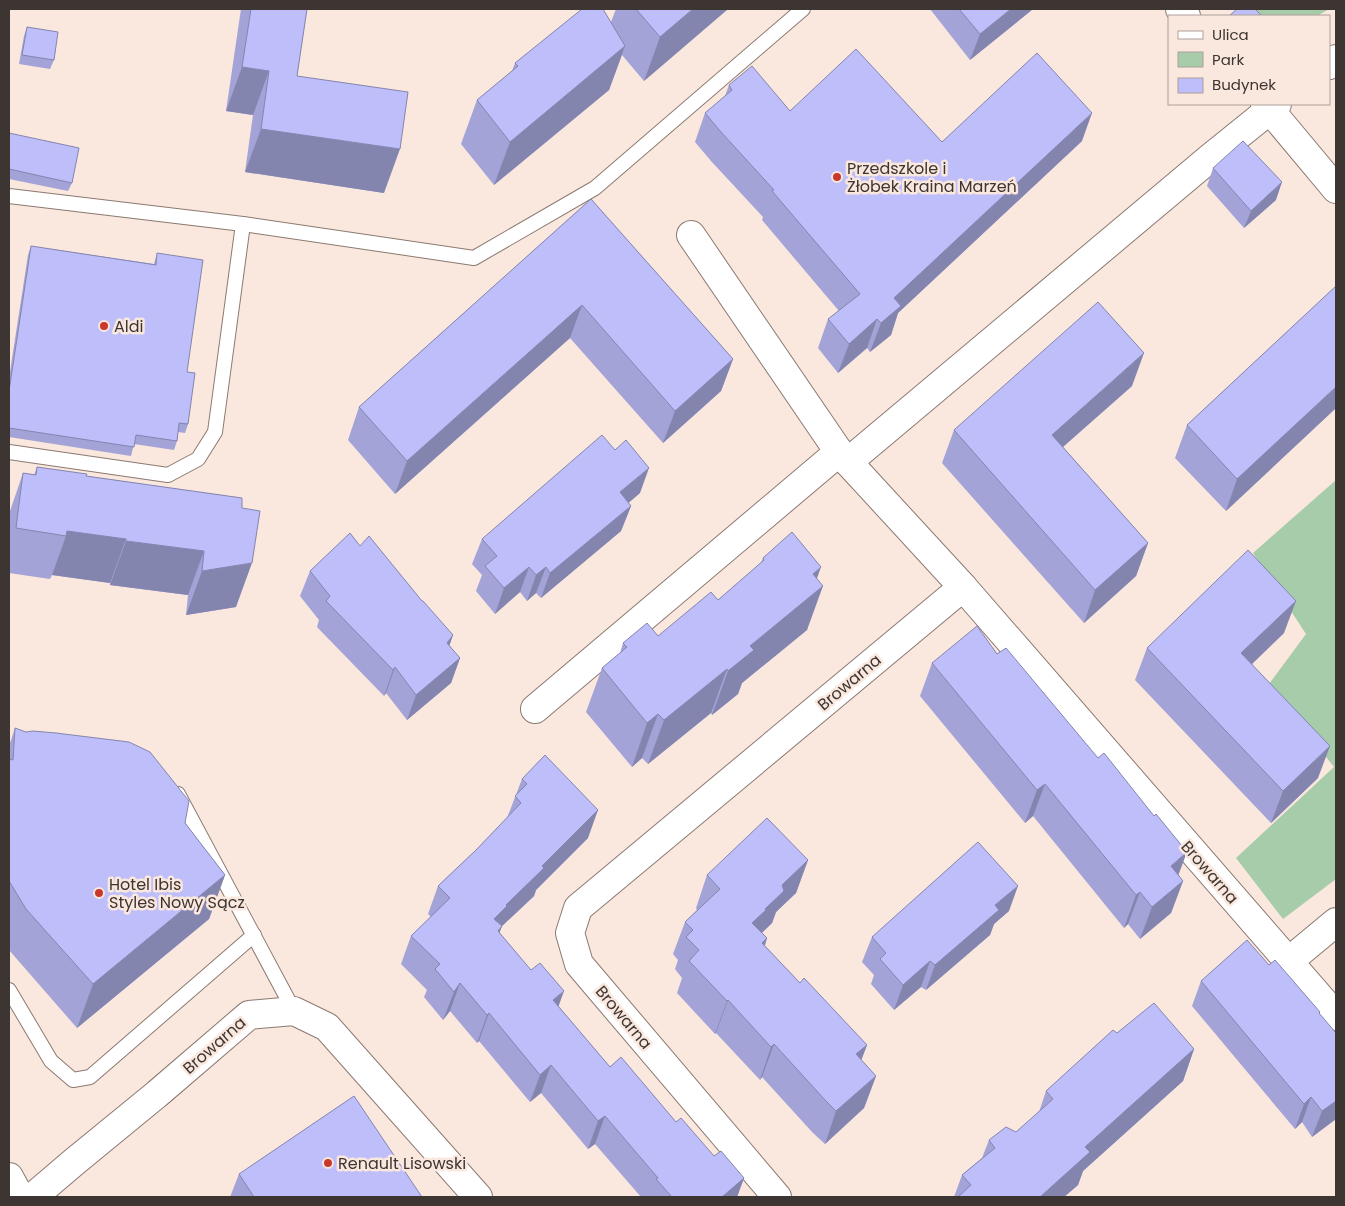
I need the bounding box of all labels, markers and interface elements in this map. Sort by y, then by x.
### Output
legend [1168,15,1330,105]
text: Ulica [1212,24,1249,45]
text: Park [1212,49,1244,70]
text: Budynek [1212,74,1276,95]
place label: Przedszkole i Żłobek Kraina Marzeń [847,157,1017,198]
marker: Przedszkole i Żłobek Kraina Marzeń [831,171,843,183]
place label: Aldi [114,315,143,338]
marker: Aldi [98,320,110,332]
street label: Browarna [812,649,886,716]
street label: Browarna [1176,836,1244,909]
place label: Hotel Ibis Styles Nowy Sącz [109,873,245,914]
marker: Hotel Ibis Styles Nowy Sącz [93,887,105,899]
street label: Browarna [590,980,657,1054]
street label: Browarna [178,1011,251,1079]
place label: Renault Lisowski [338,1152,466,1175]
marker: Renault Lisowski [322,1157,334,1169]

